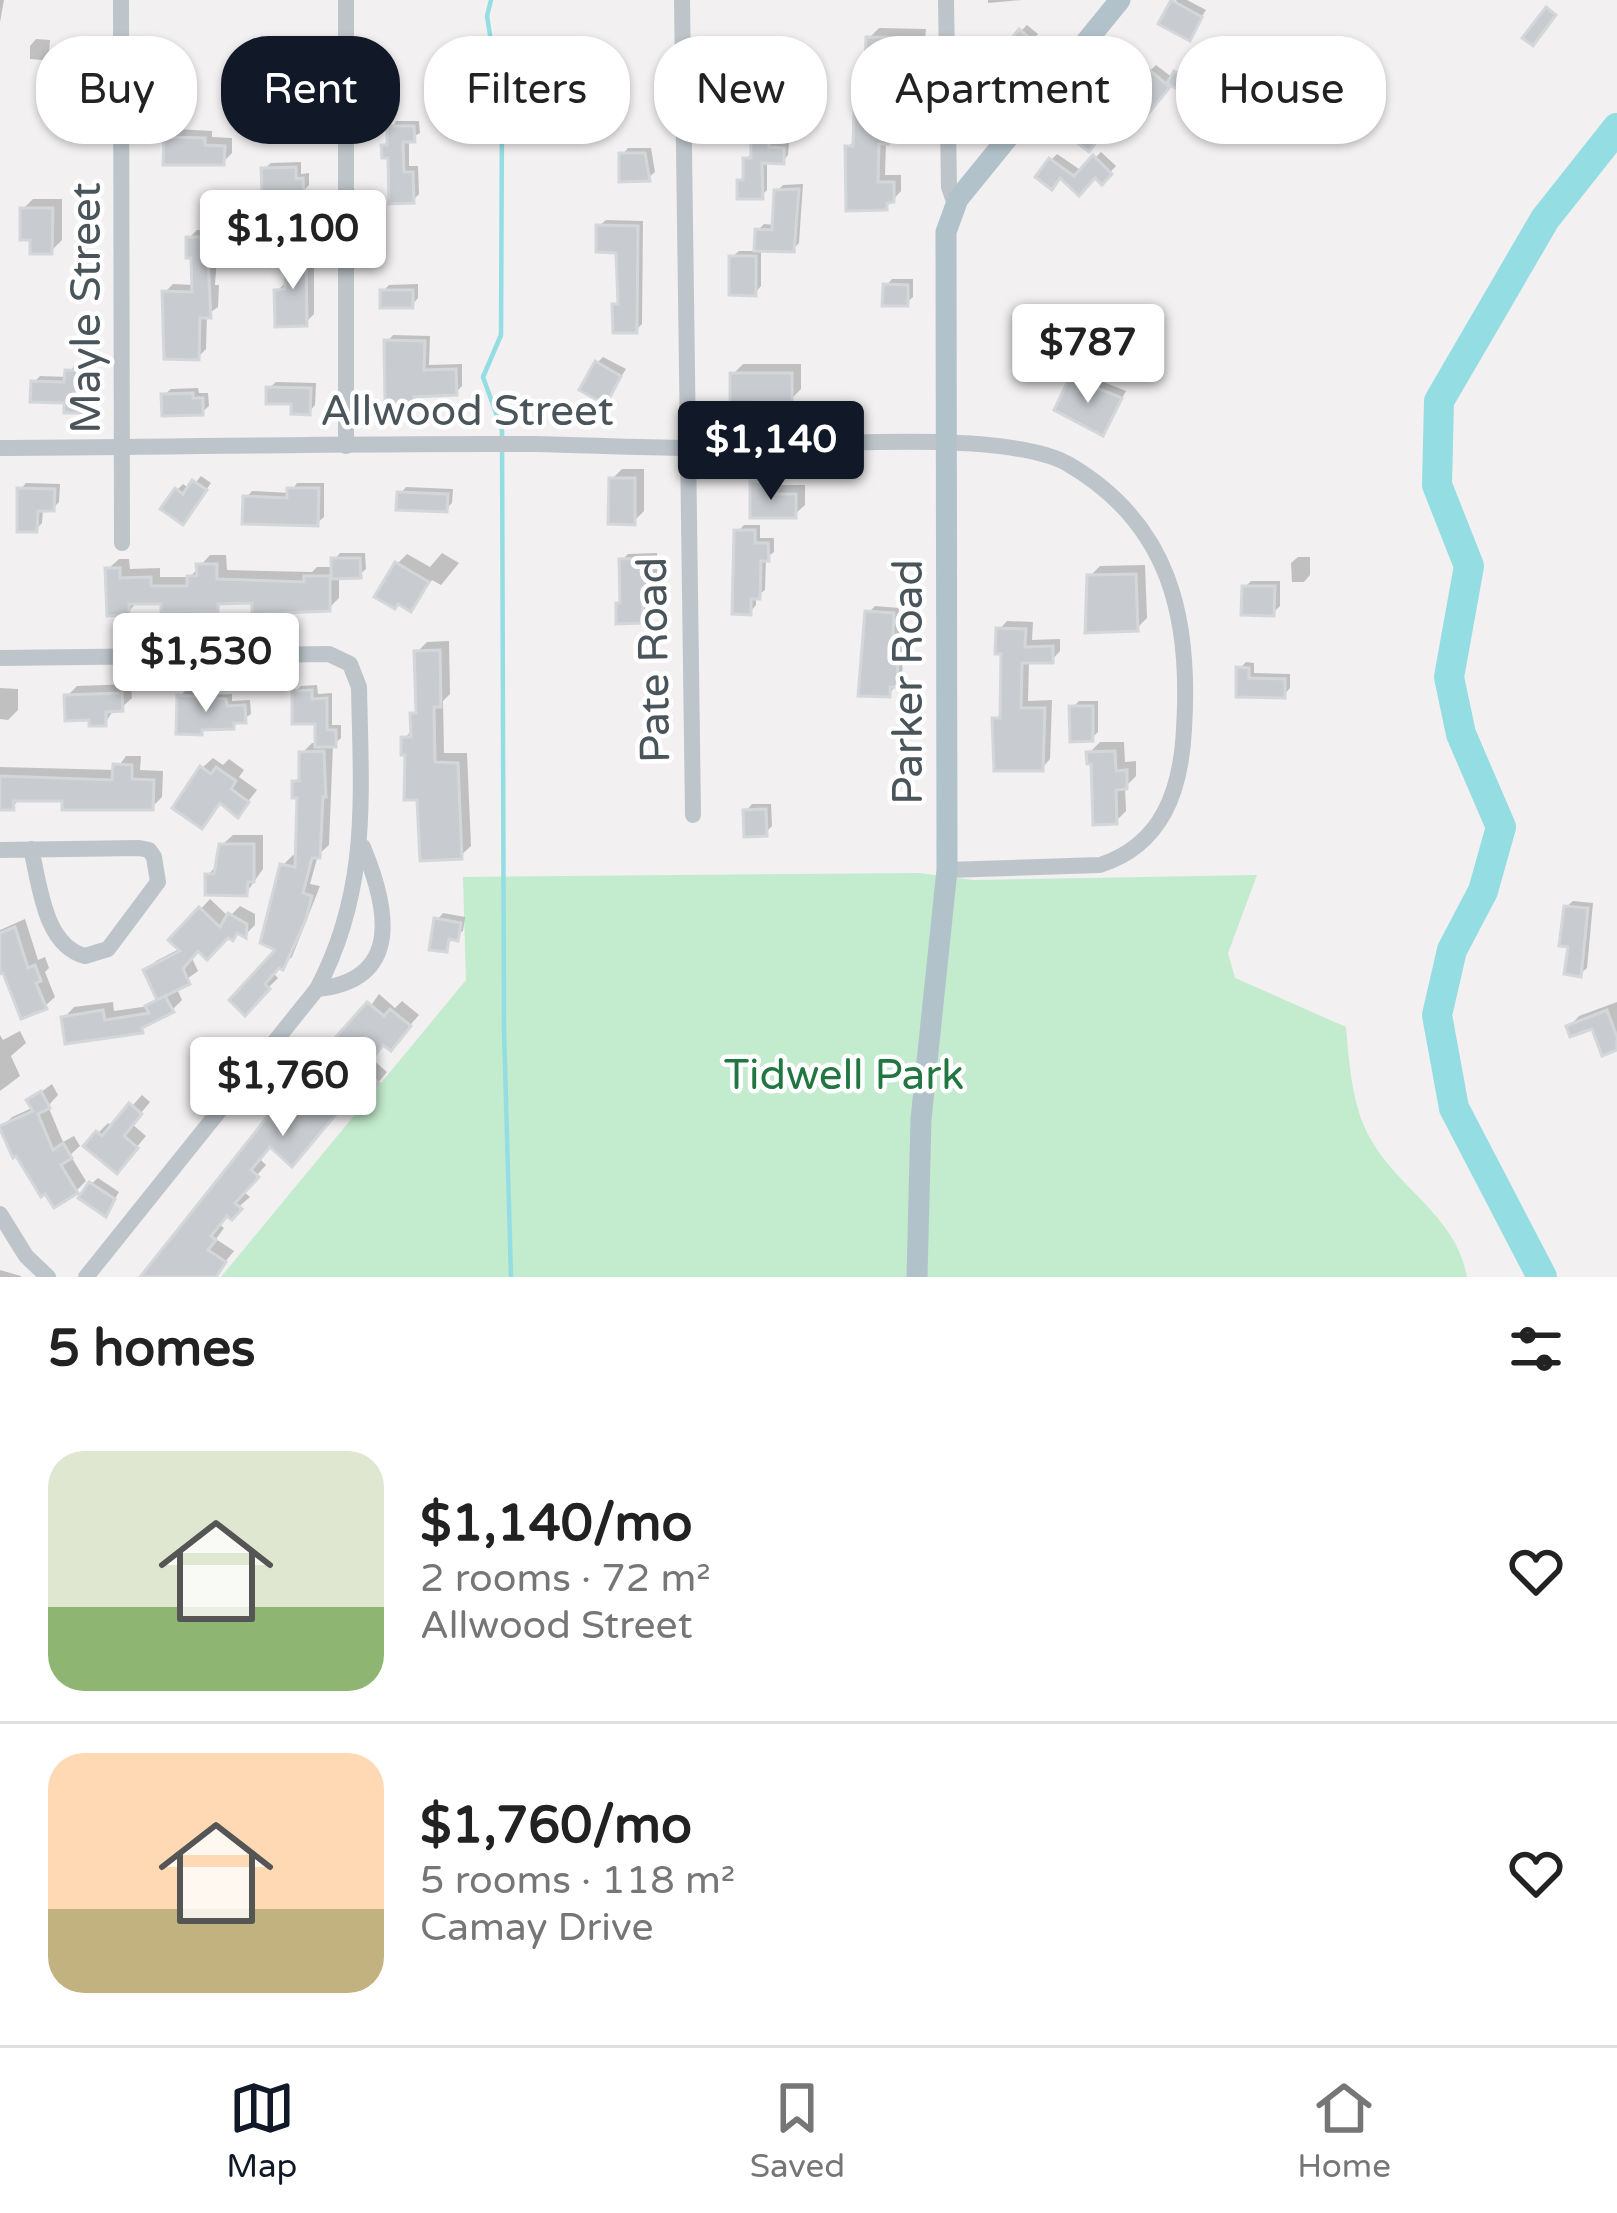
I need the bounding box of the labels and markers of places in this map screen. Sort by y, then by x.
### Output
pin: $1,100 [195,190,391,292]
pin: $787 [1017,304,1159,406]
pin: $1,140 [673,401,869,503]
pin: $1,530 [108,613,304,715]
pin: $1,760 [185,1037,381,1139]

